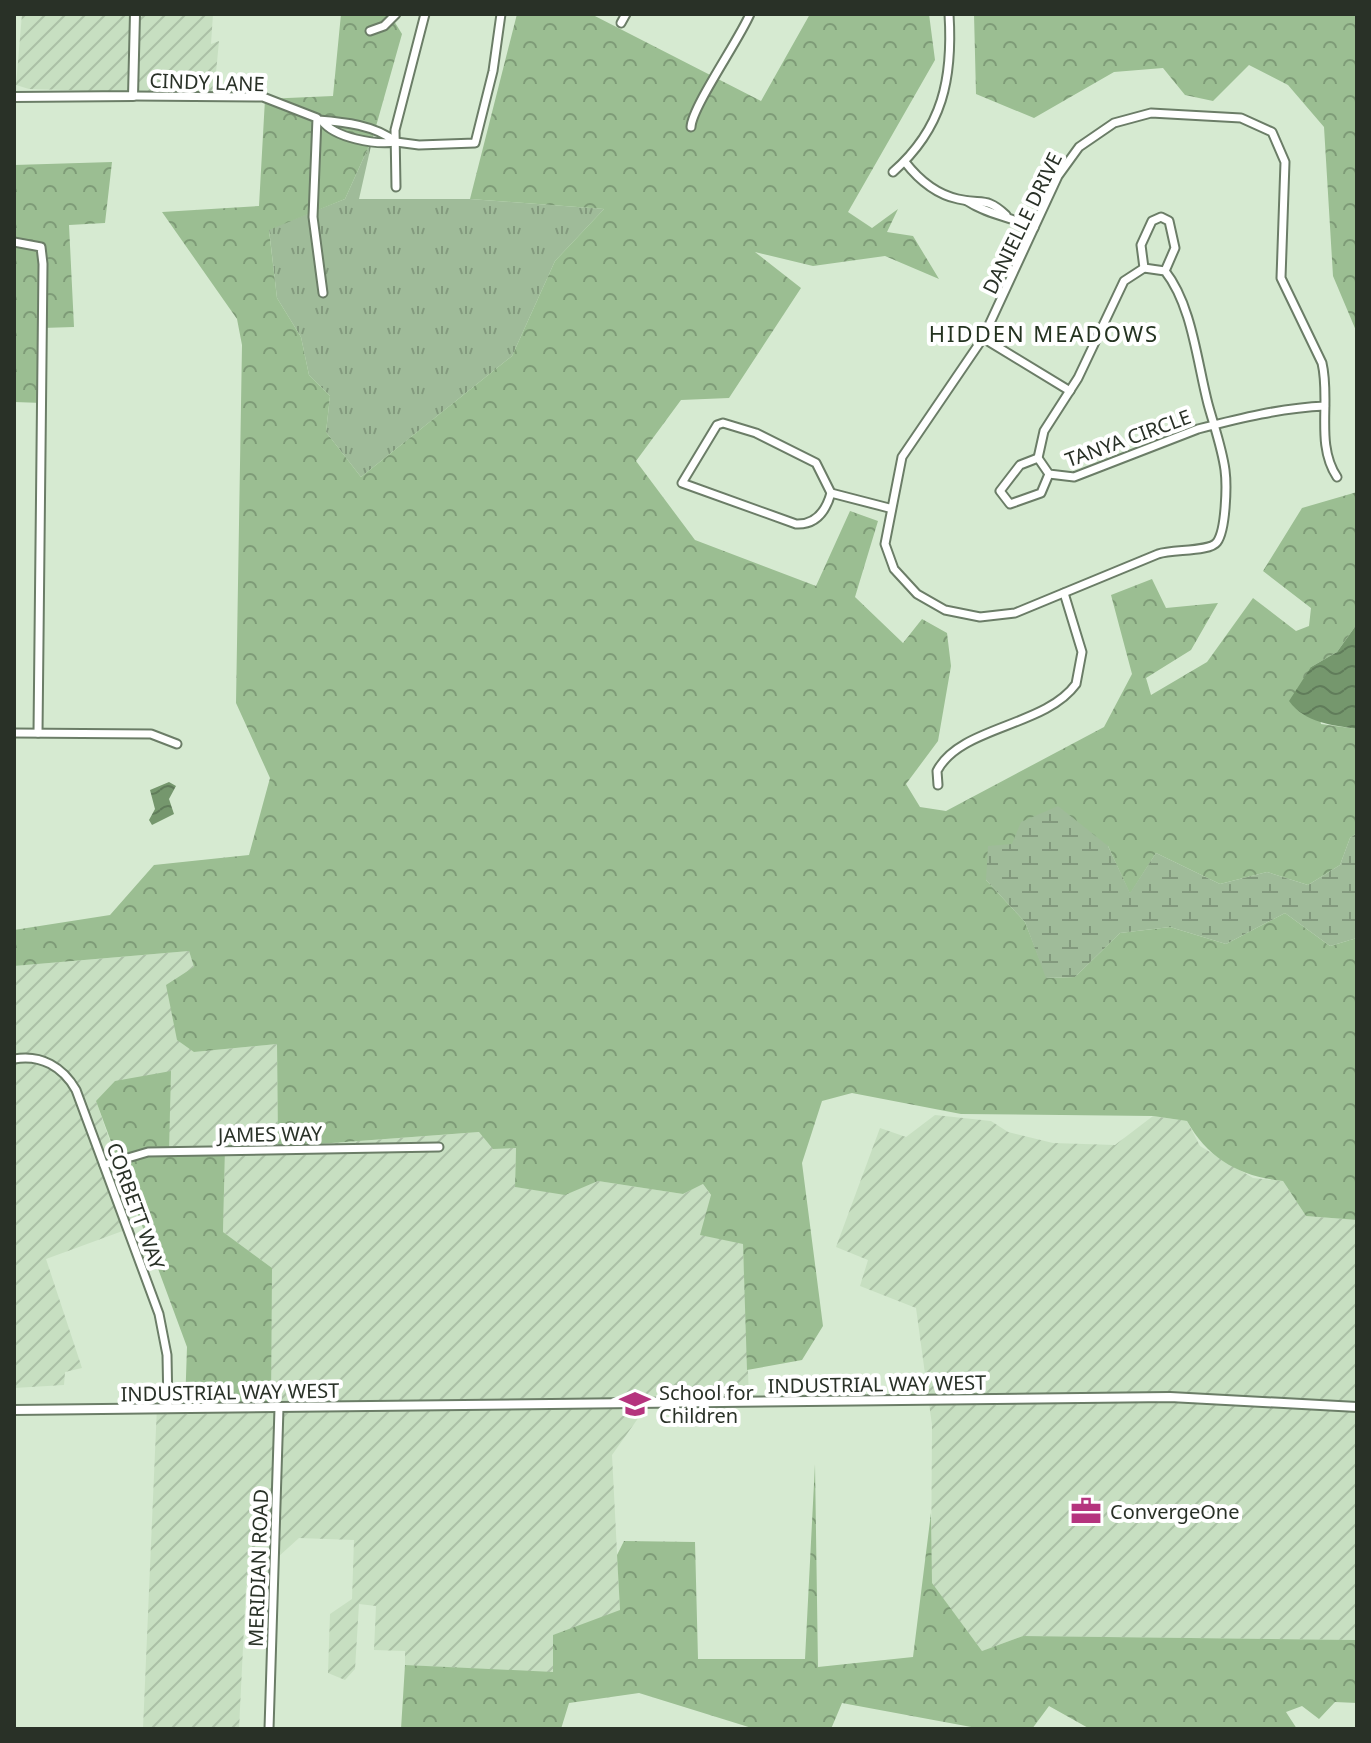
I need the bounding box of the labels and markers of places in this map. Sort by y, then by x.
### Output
place label: School for Children [659,1379,754,1429]
school or university icon: School for Children [618,1387,652,1421]
office icon: ConvergeOne [1069,1494,1103,1528]
place label: ConvergeOne [1110,1498,1239,1525]

